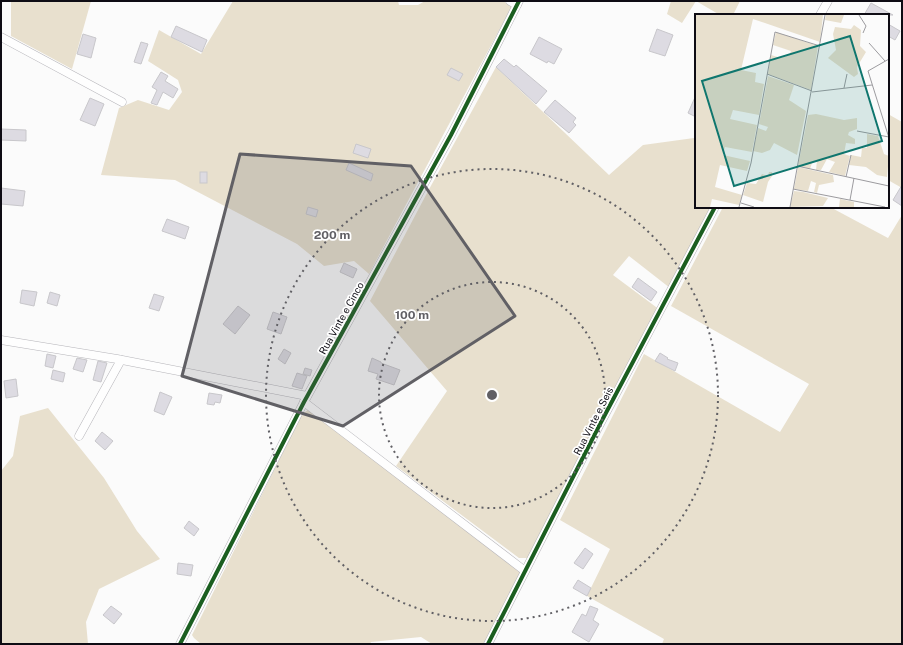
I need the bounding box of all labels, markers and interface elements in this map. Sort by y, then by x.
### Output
inset map [695,14,889,208]
text: 200 m [314,228,350,242]
street label: Rua Vinte e Cinco [316,279,366,356]
text: 100 m [395,308,429,322]
street label: Rua Vinte e Seis [571,385,615,457]
centre of rings [485,388,499,402]

